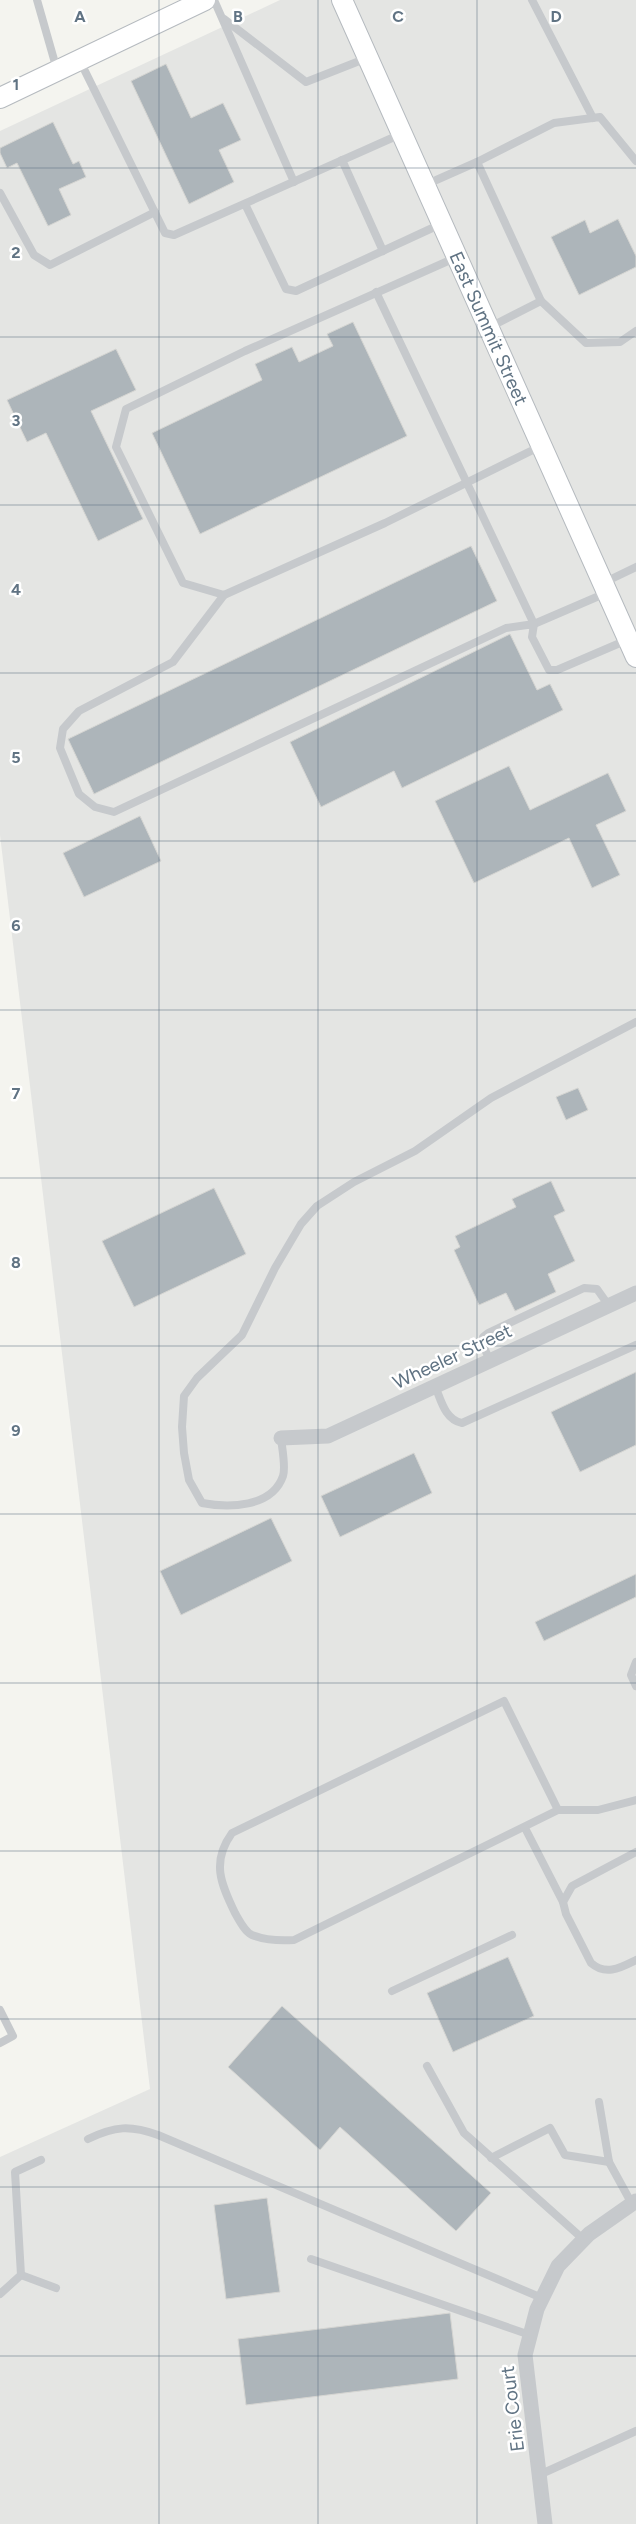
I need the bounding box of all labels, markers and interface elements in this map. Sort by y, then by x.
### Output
text: A [74,7,86,26]
text: B [233,7,243,26]
text: C [392,7,404,26]
text: D [550,7,562,26]
text: 1 [13,75,19,94]
text: 2 [11,243,21,262]
street label: East Summit Street [444,248,533,409]
text: 3 [12,411,21,430]
text: 4 [11,580,21,599]
text: 5 [11,748,21,767]
text: 6 [11,916,21,935]
text: 7 [12,1084,21,1103]
text: 8 [11,1253,21,1272]
street label: Wheeler Street [389,1319,515,1394]
text: 9 [11,1421,21,1440]
street label: Erie Court [496,2365,529,2453]

